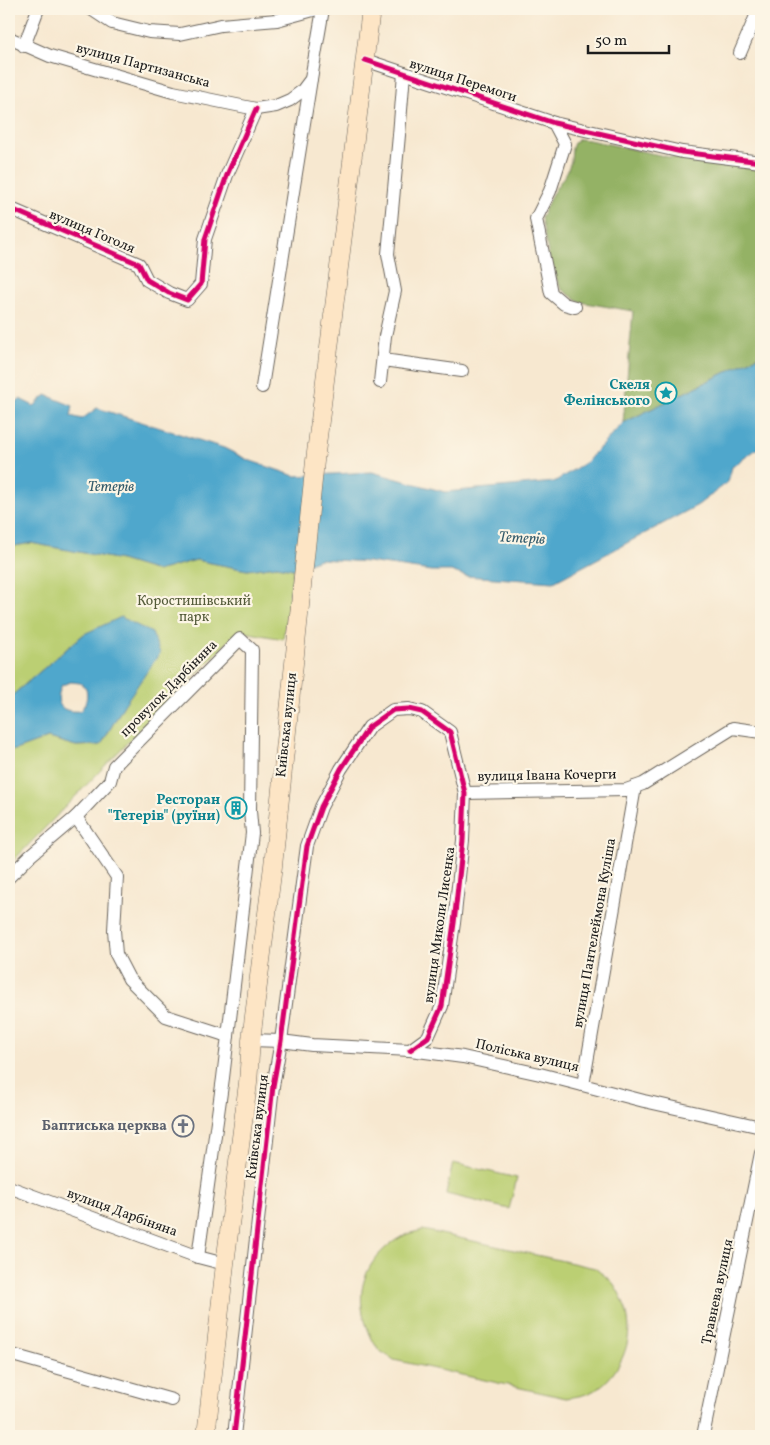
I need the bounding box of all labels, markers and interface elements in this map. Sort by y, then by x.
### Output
scale bar [588,22,669,54]
text: 50 m [595,31,627,52]
street label: вулиця Партизанська [74,39,212,93]
street label: вулиця Перемоги [407,55,520,107]
street label: вулиця Гоголя [46,205,138,259]
place label: Скеля Фелінського [563,376,650,411]
place icon: Скеля Фелінського [654,381,678,405]
water label: Тетерів [88,477,134,498]
water label: Тетерів [498,527,546,551]
park label: Коростишівський парк [137,592,252,627]
street label: провулок Дарбіняна [116,636,222,742]
street label: Київська вулиця [272,672,302,778]
street label: вулиця Івана Кочерги [477,765,617,787]
place label: Ресторан "Тетерів" (руїни) [107,791,220,826]
building icon: Ресторан "Тетерів" (руїни) [224,796,248,820]
street label: вулиця Пантелеймона Куліша [569,837,621,1029]
street label: вулиця Миколи Лисенка [420,846,460,1004]
street label: Поліська вулиця [473,1035,581,1077]
street label: Київська вулиця [242,1074,274,1180]
church icon: Баптиська церква [171,1114,195,1138]
place label: Баптиська церква [42,1117,167,1136]
street label: вулиця Дарбіняна [64,1184,180,1242]
street label: Травнева вулиця [698,1237,738,1347]

